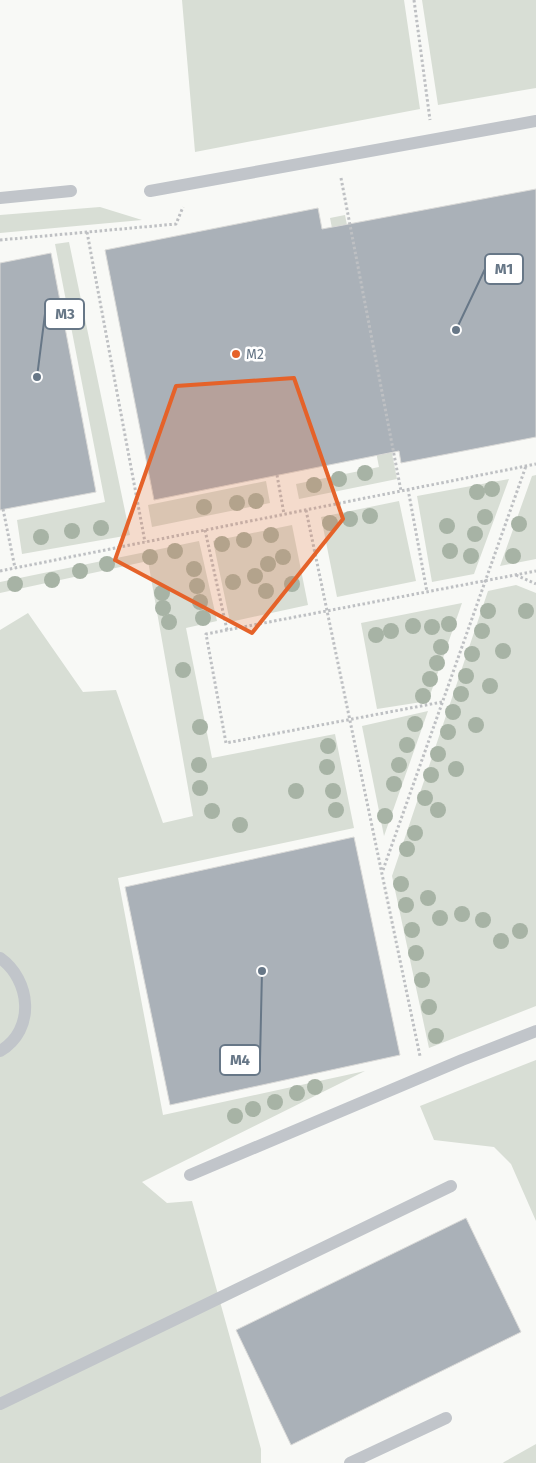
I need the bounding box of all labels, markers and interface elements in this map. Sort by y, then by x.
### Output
callout: M1 [485,254,523,284]
text: M1 [495,260,513,278]
callout: M3 [45,299,84,329]
text: M3 [55,305,75,323]
place label: M2 [246,346,264,363]
marker: M2 [230,348,242,360]
callout: M4 [220,1045,260,1075]
text: M4 [230,1051,251,1069]

